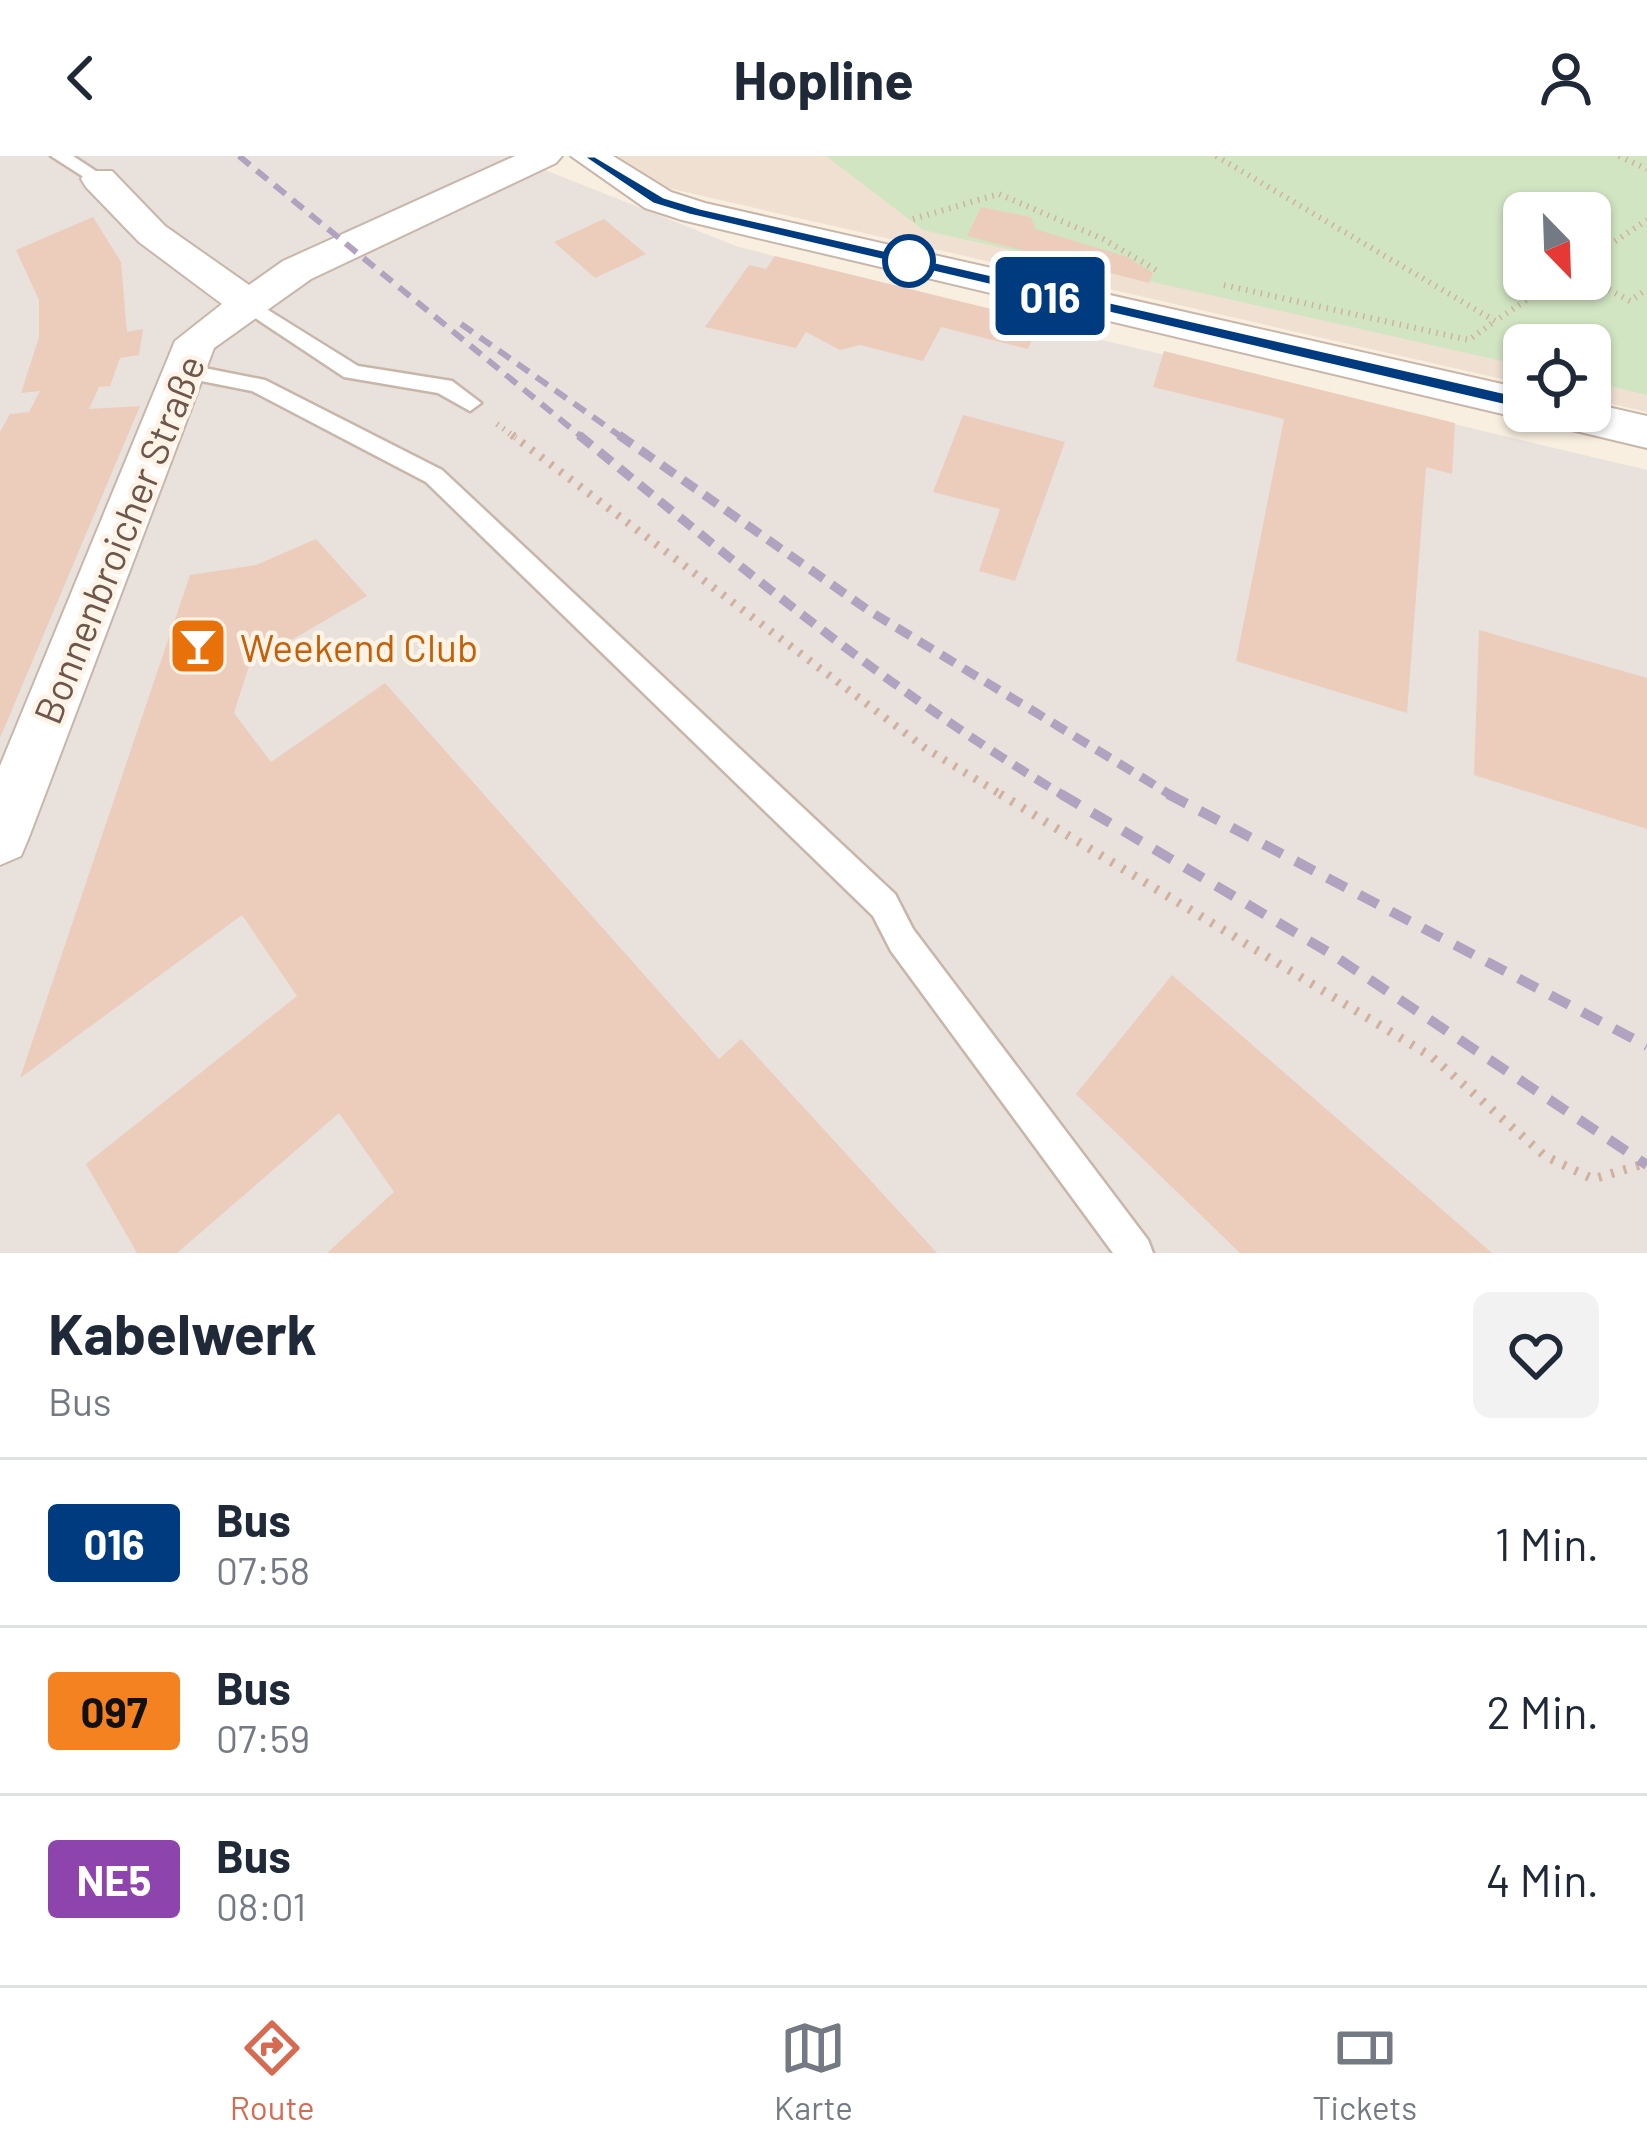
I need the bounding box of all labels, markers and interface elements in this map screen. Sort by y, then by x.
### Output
icon: back [48,45,114,111]
icon: person [1533,45,1599,111]
text: Hopline [733,46,914,111]
north arrow [1503,192,1611,300]
map controls [1503,192,1611,432]
unlabelled marker [884,236,934,286]
line badge: 016 [981,257,1119,335]
text: 016 [1020,271,1080,321]
button: locate [1503,324,1611,432]
street label: Bonnenbroicher Straße [23,348,213,730]
bar icon: Weekend Club [167,615,229,677]
place label: Weekend Club [240,623,478,670]
button: heart [1473,1292,1599,1418]
text: Kabelwerk [48,1298,317,1366]
text: Bus [48,1377,112,1424]
text: Bus [216,1492,291,1546]
text: 1 Min. [1495,1516,1599,1570]
text: 016 [84,1518,144,1568]
text: 07:58 [216,1546,310,1593]
text: Bus [216,1660,291,1714]
text: 2 Min. [1486,1684,1599,1738]
text: 097 [80,1686,148,1736]
text: 07:59 [216,1714,310,1761]
text: Bus [216,1828,291,1882]
text: 4 Min. [1486,1852,1599,1906]
text: NE5 [77,1854,151,1904]
text: 08:01 [216,1882,306,1929]
tab: Route [230,2015,315,2127]
tab: Karte [774,2015,853,2127]
tab: Tickets [1312,2015,1417,2127]

